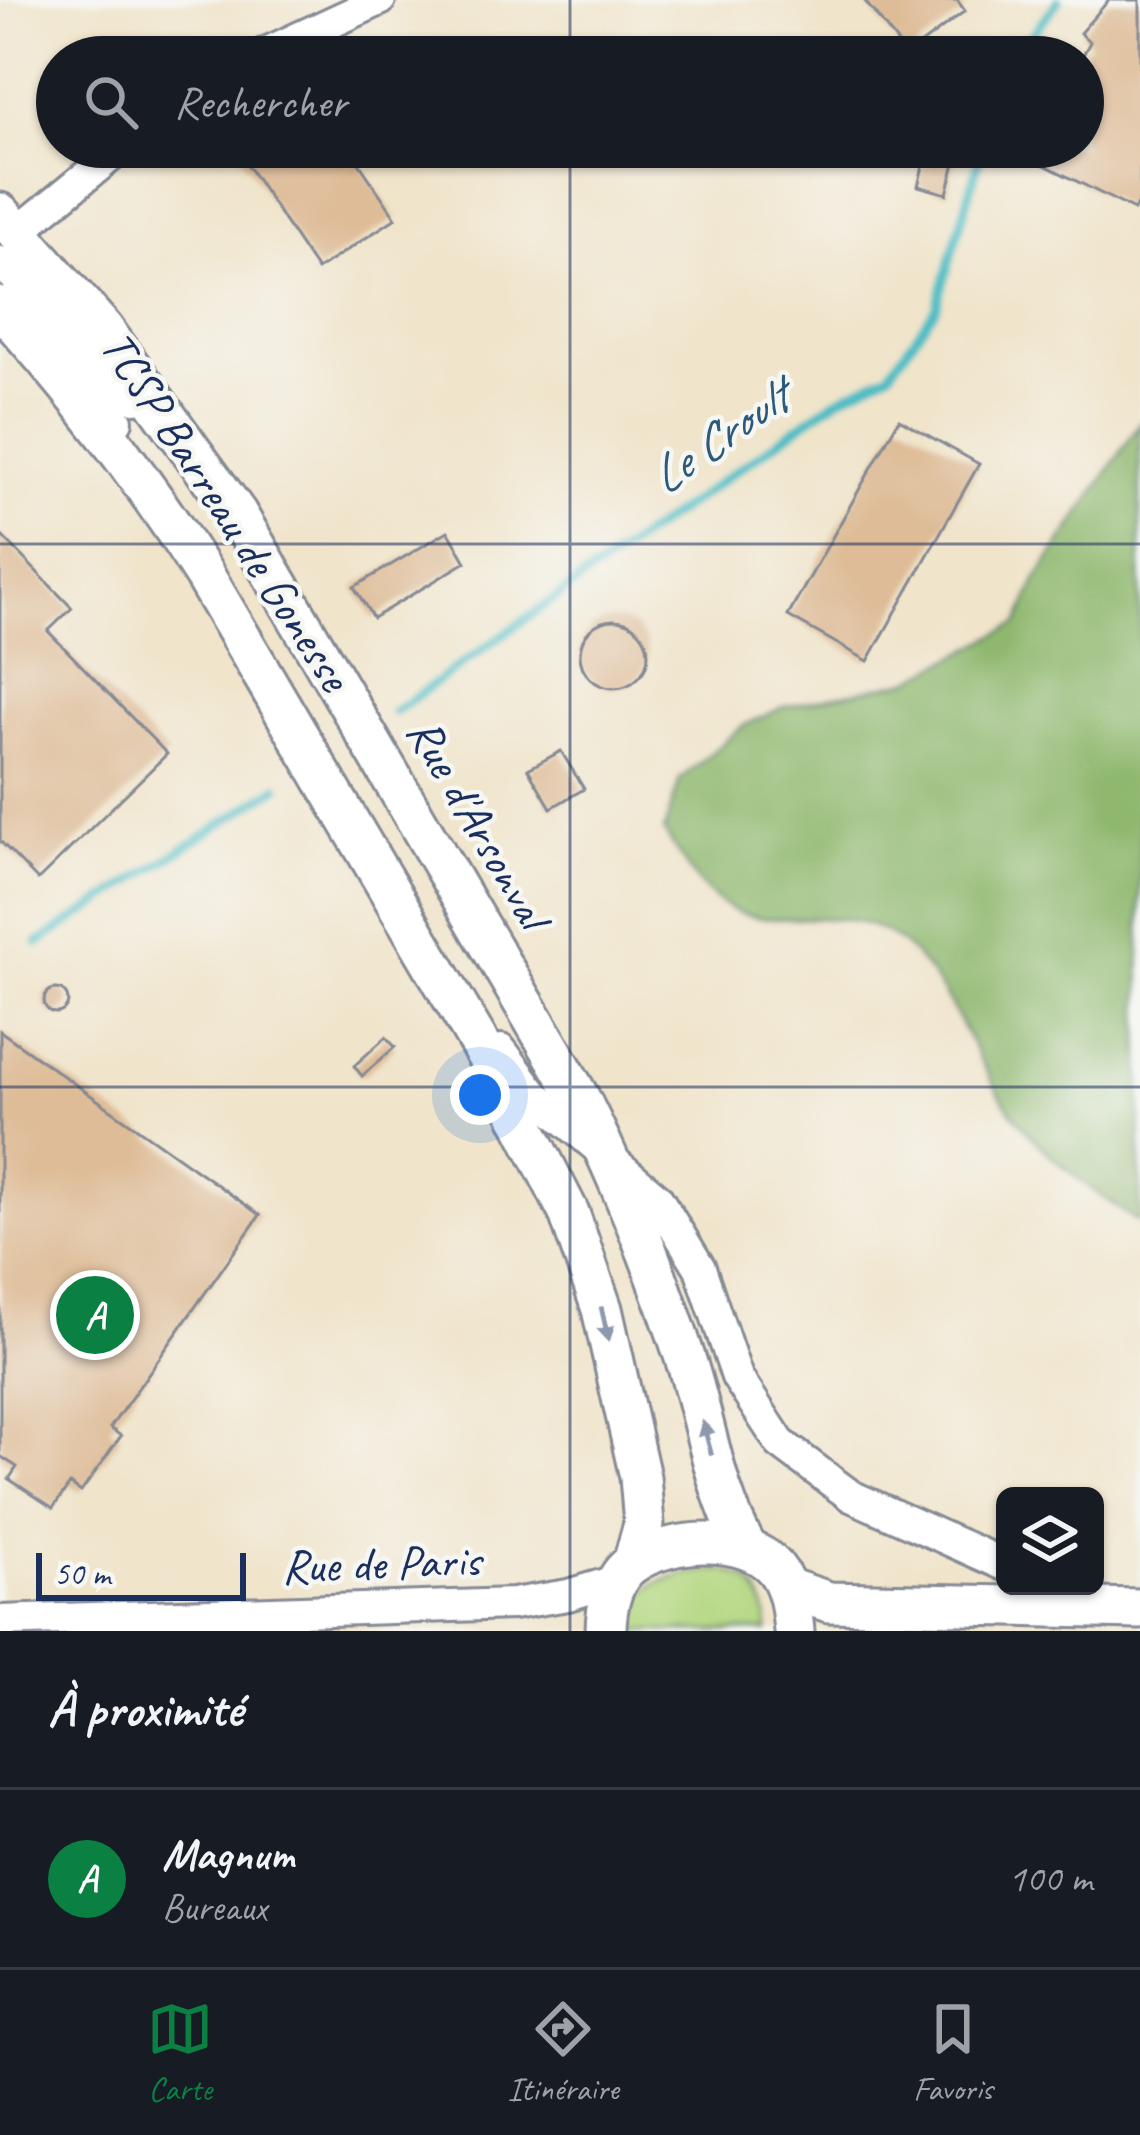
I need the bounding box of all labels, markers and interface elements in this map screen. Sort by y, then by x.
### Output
search box [36,36,1104,168]
icon: search [78,69,144,135]
text: Rechercher [174,74,347,131]
street label: TCSP Barreau de Gonesse [87,319,367,705]
water label: Le Croult [636,359,811,508]
street label: Rue d'Arsonval [394,707,566,945]
your location [450,1065,510,1125]
pin: A [56,1270,134,1360]
one-way arrow [596,1306,615,1343]
one-way arrow [697,1420,716,1457]
map controls [996,1487,1104,1595]
button: layers [996,1487,1104,1595]
street label: Rue de Paris [280,1529,485,1596]
scale bar [36,1547,246,1600]
text: 50 m [54,1553,110,1595]
text: À proximité [48,1677,242,1741]
text: Magnum [162,1826,294,1883]
text: A [77,1854,97,1903]
text: 100 m [1008,1854,1092,1903]
text: Bureaux [162,1883,267,1932]
tab: Carte [147,1996,213,2110]
tab: Itinéraire [508,1996,619,2110]
tab: Favoris [913,1996,993,2110]

